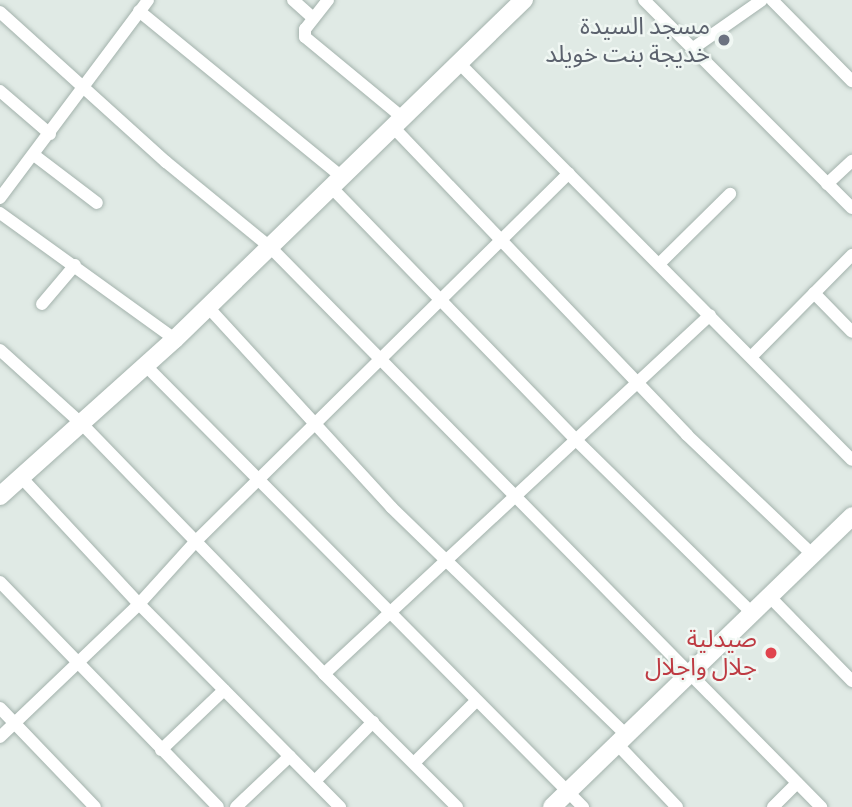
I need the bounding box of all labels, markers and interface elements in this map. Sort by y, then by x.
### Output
place label: مسجد السيدة خديجة بنت خويلد [545,12,710,68]
marker: مسجد السيدة خديجة بنت خويلد [716,32,732,48]
place label: صيدلية جلال واجلال [645,625,757,681]
marker: صيدلية جلال واجلال [763,645,779,661]

